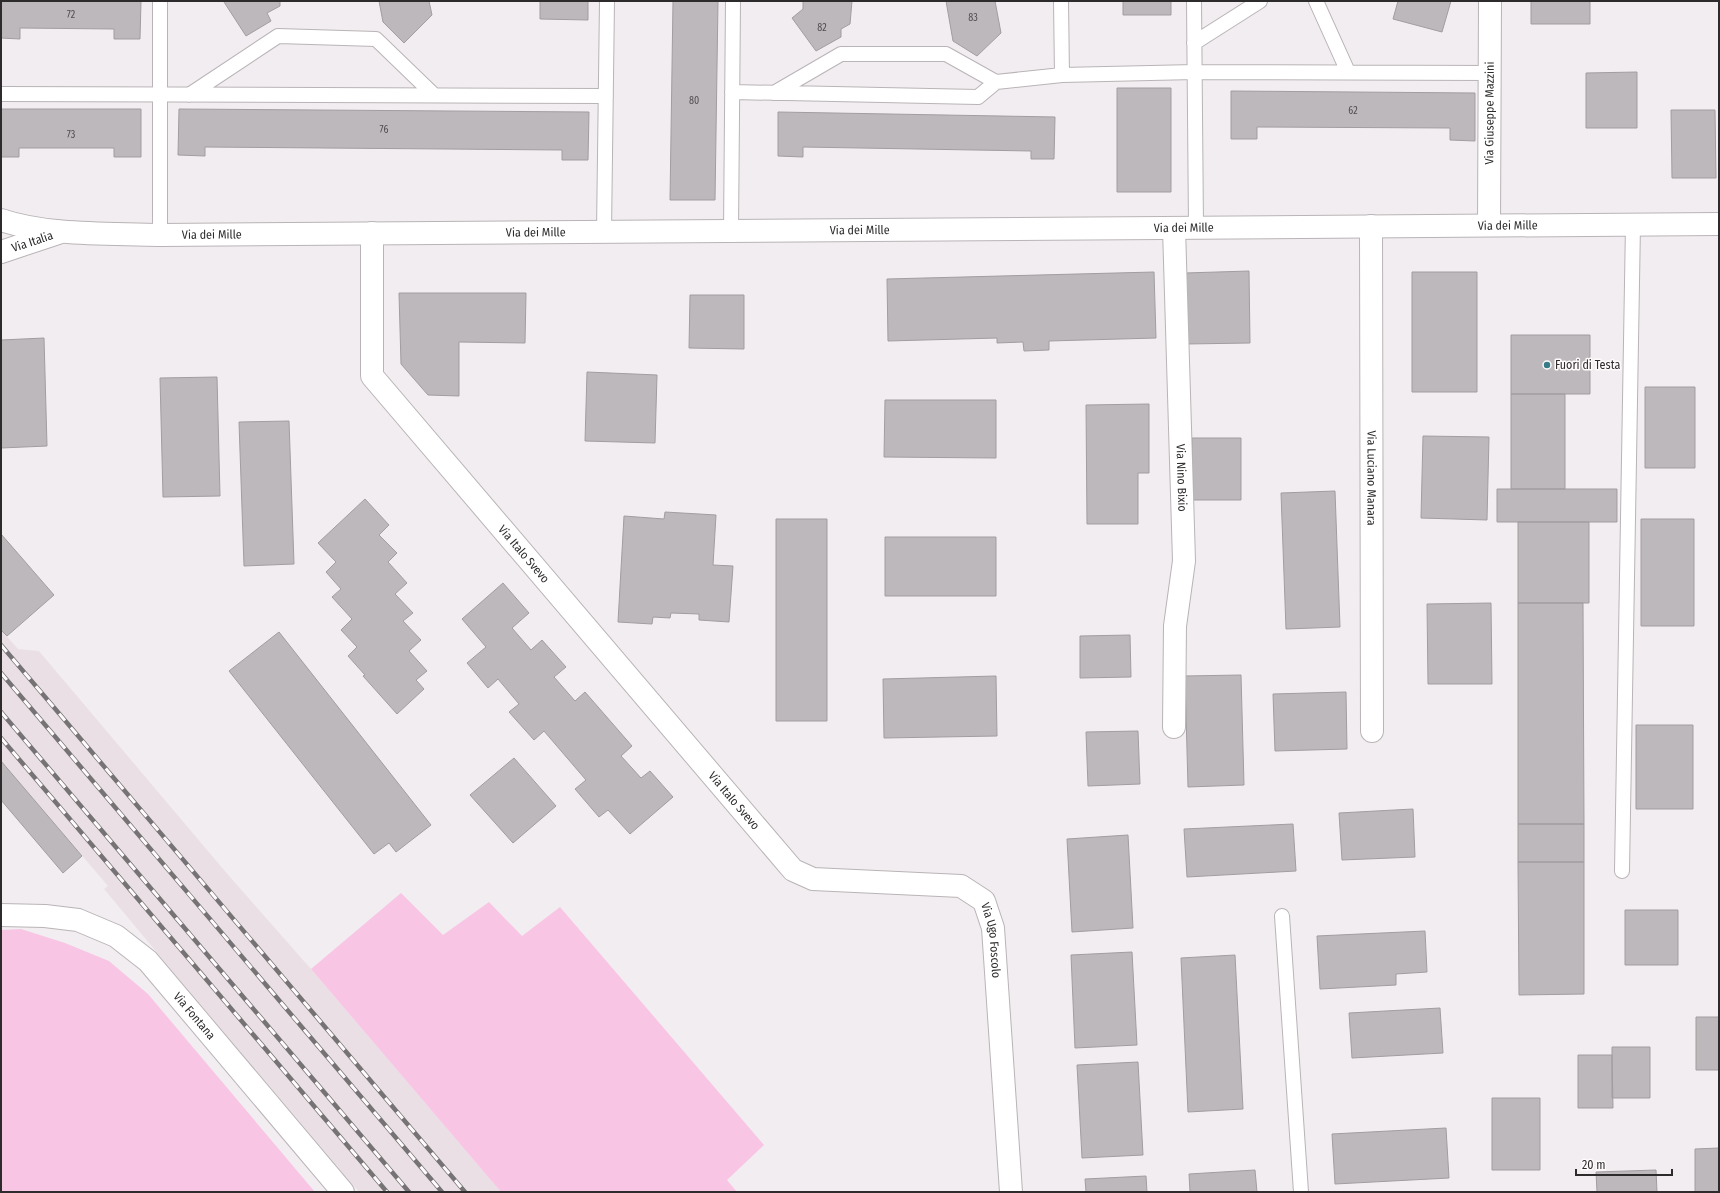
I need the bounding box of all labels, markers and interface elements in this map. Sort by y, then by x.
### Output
house number: 72 [67,9,76,21]
house number: 83 [968,12,978,24]
house number: 82 [817,22,827,34]
street label: Via Giuseppe Mazzini [1482,61,1497,165]
house number: 80 [689,95,699,107]
house number: 62 [1348,105,1358,117]
house number: 76 [380,124,388,136]
house number: 73 [67,129,76,141]
street label: Via dei Mille [1478,218,1538,233]
street label: Via dei Mille [1154,221,1214,235]
street label: Via dei Mille [830,223,890,237]
street label: Via dei Mille [506,225,566,240]
street label: Via dei Mille [182,227,242,242]
street label: Via Italia [10,228,55,255]
place label: Fuori di Testa [1555,358,1620,372]
marker: Fuori di Testa [1542,360,1552,370]
street label: Via Luciano Manara [1364,430,1379,526]
street label: Via Nino Bixio [1173,444,1190,512]
street label: Via Italo Svevo [495,522,552,586]
street label: Via Italo Svevo [705,769,762,832]
street label: Via Ugo Foscolo [978,901,1003,979]
street label: Via Fontana [171,990,218,1042]
scale bar [1576,1151,1672,1177]
text: 20 m [1582,1158,1606,1172]

